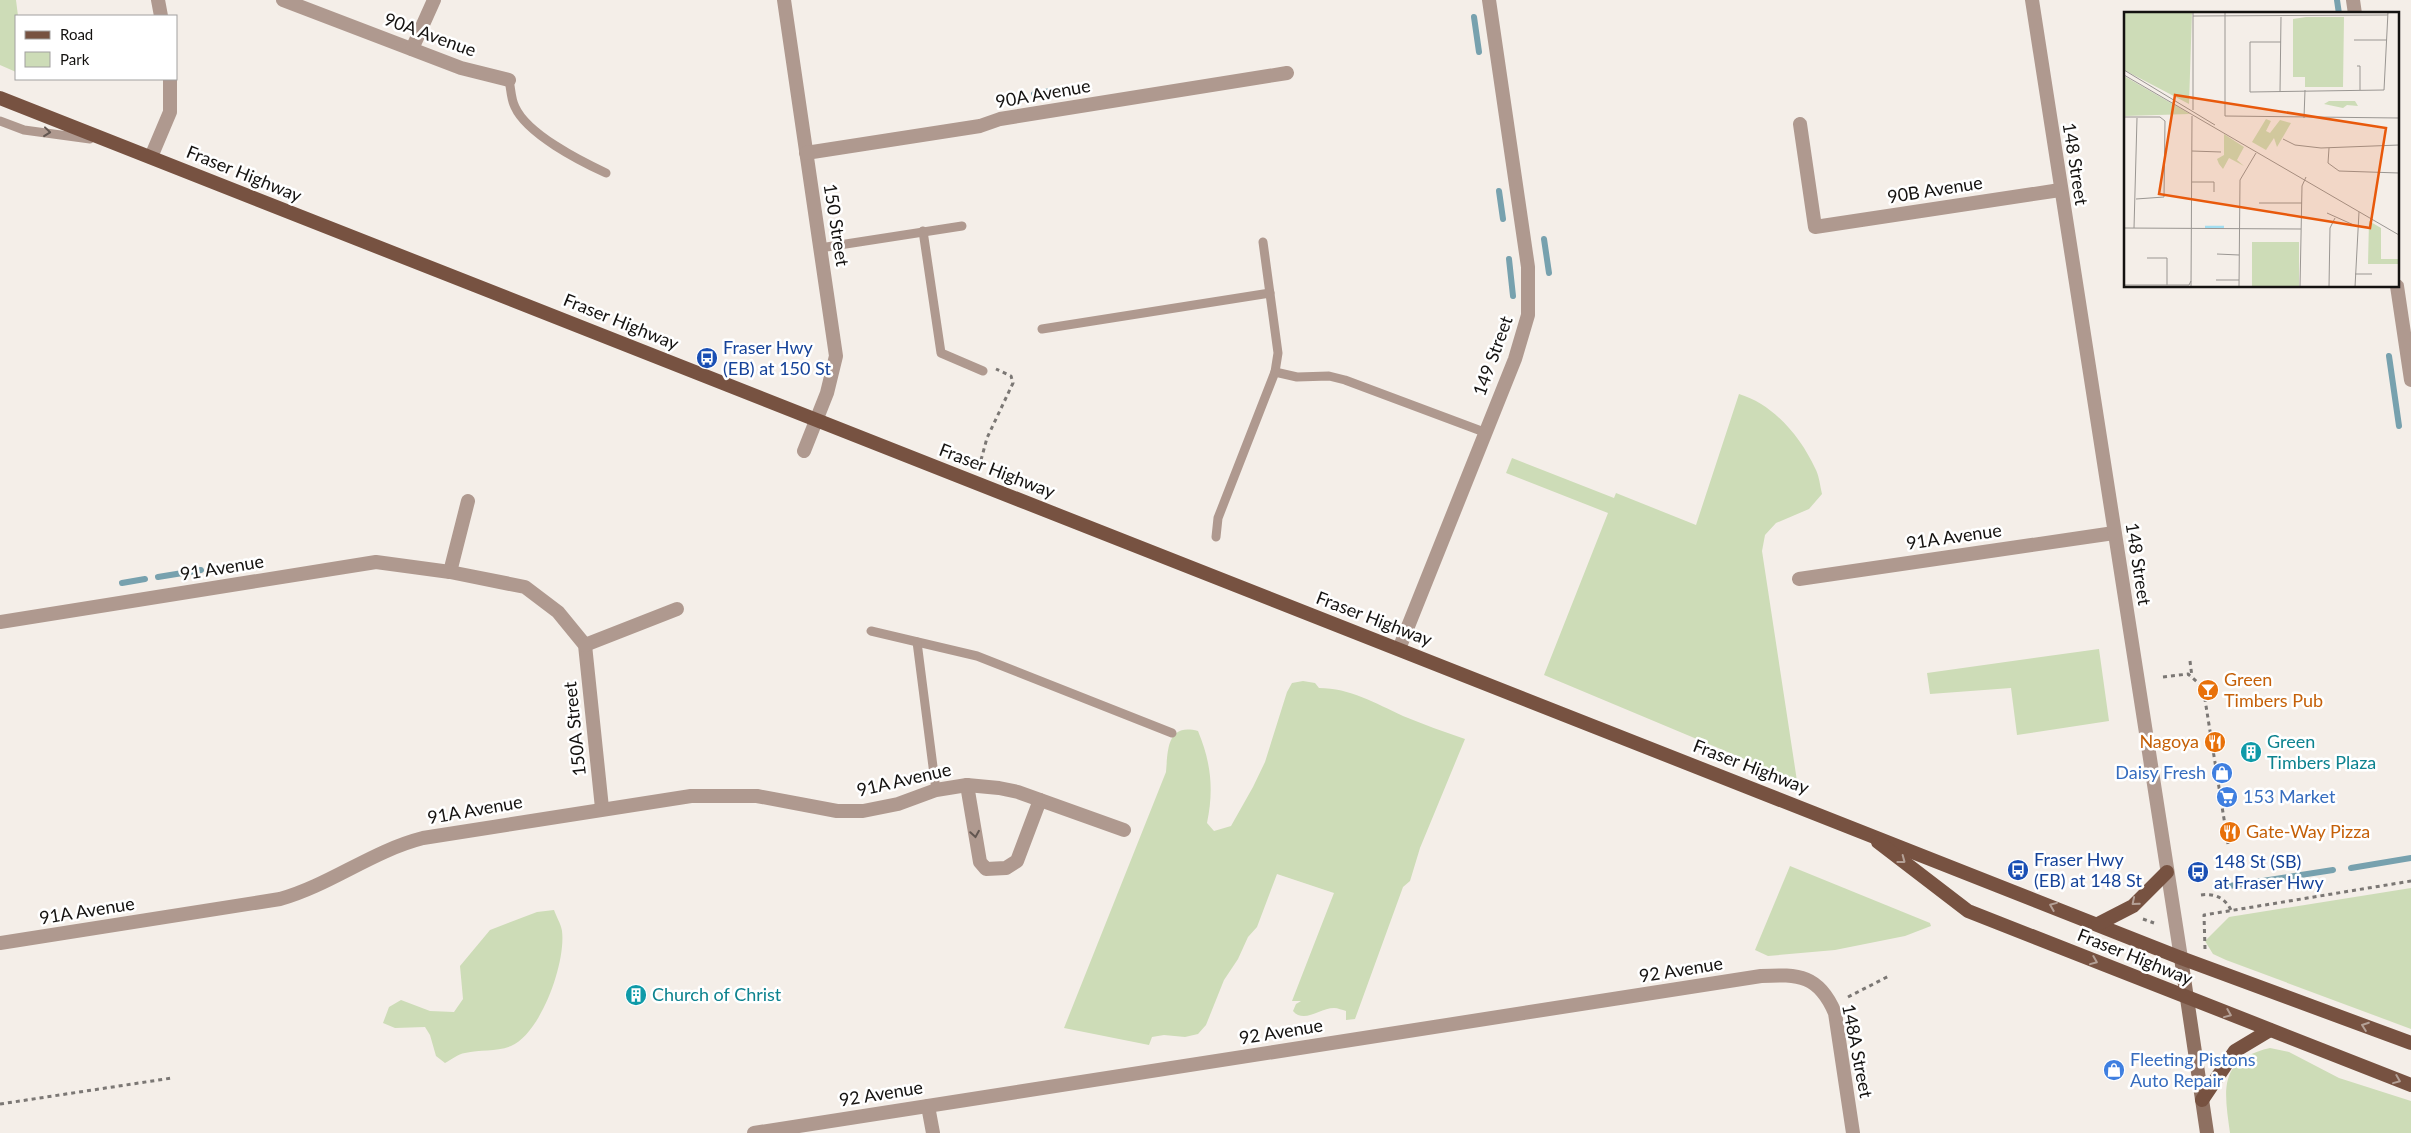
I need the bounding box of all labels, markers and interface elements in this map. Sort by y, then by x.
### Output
street label: 90A Avenue [381,7,479,61]
inset map [2124,12,2398,288]
legend [15,15,178,80]
text: Road [60,25,93,43]
text: Park [60,50,90,68]
street label: 90A Avenue [994,74,1092,112]
street label: 148 Street [2059,121,2093,207]
one-way arrow [43,126,51,137]
street label: Fraser Highway [184,140,306,206]
street label: 90B Avenue [1886,171,1984,207]
street label: 150 Street [820,182,854,268]
street label: Fraser Highway [561,288,683,354]
street label: 149 Street [1467,312,1517,399]
place label: Fraser Hwy (EB) at 150 St [723,336,831,379]
bus stop icon: Fraser Hwy (EB) at 150 St [695,346,719,370]
street label: Fraser Highway [936,438,1059,502]
street label: 91A Avenue [1905,518,2003,554]
street label: 148 Street [2122,521,2156,607]
street label: 91 Avenue [178,550,265,584]
street label: Fraser Highway [1313,586,1436,650]
place label: Green Timbers Pub [2224,668,2323,711]
bar icon: Green Timbers Pub [2196,678,2220,702]
street label: 150A Street [558,680,590,777]
place label: Nagoya [2139,730,2199,752]
restaurant icon: Nagoya [2203,730,2227,754]
place label: Green Timbers Plaza [2267,730,2376,773]
street label: Fraser Highway [1690,734,1813,798]
building icon: Green Timbers Plaza [2239,740,2263,764]
street label: 91A Avenue [855,758,953,801]
place label: Daisy Fresh [2115,761,2206,783]
shop icon: Daisy Fresh [2210,761,2234,785]
supermarket icon: 153 Market [2215,785,2239,809]
place label: 153 Market [2243,785,2336,807]
street label: 91A Avenue [426,790,524,828]
restaurant icon: Gate-Way Pizza [2218,820,2242,844]
place label: Gate-Way Pizza [2246,820,2370,842]
one-way arrow [969,829,979,838]
place label: Fraser Hwy (EB) at 148 St [2034,848,2142,891]
place label: 148 St (SB) at Fraser Hwy [2214,850,2324,893]
one-way arrow [1896,855,1905,863]
bus stop icon: Fraser Hwy (EB) at 148 St [2006,858,2030,882]
bus stop icon: 148 St (SB) at Fraser Hwy [2186,860,2210,884]
street label: 91A Avenue [38,892,136,928]
one-way arrow [2132,897,2141,906]
one-way arrow [2049,902,2057,912]
street label: Fraser Highway [2075,923,2197,989]
street label: 92 Avenue [1637,952,1724,986]
one-way arrow [2089,955,2098,966]
building icon: Church of Christ [624,983,648,1007]
place label: Church of Christ [652,983,782,1005]
street label: 148A Street [1838,1002,1878,1100]
one-way arrow [2223,1007,2232,1018]
street label: 92 Avenue [1237,1014,1324,1048]
one-way arrow [2361,1022,2370,1032]
place label: Fleeting Pistons Auto Repair [2130,1048,2256,1091]
shop icon: Fleeting Pistons Auto Repair [2102,1058,2126,1082]
one-way arrow [2392,1074,2401,1084]
street label: 92 Avenue [837,1076,924,1110]

